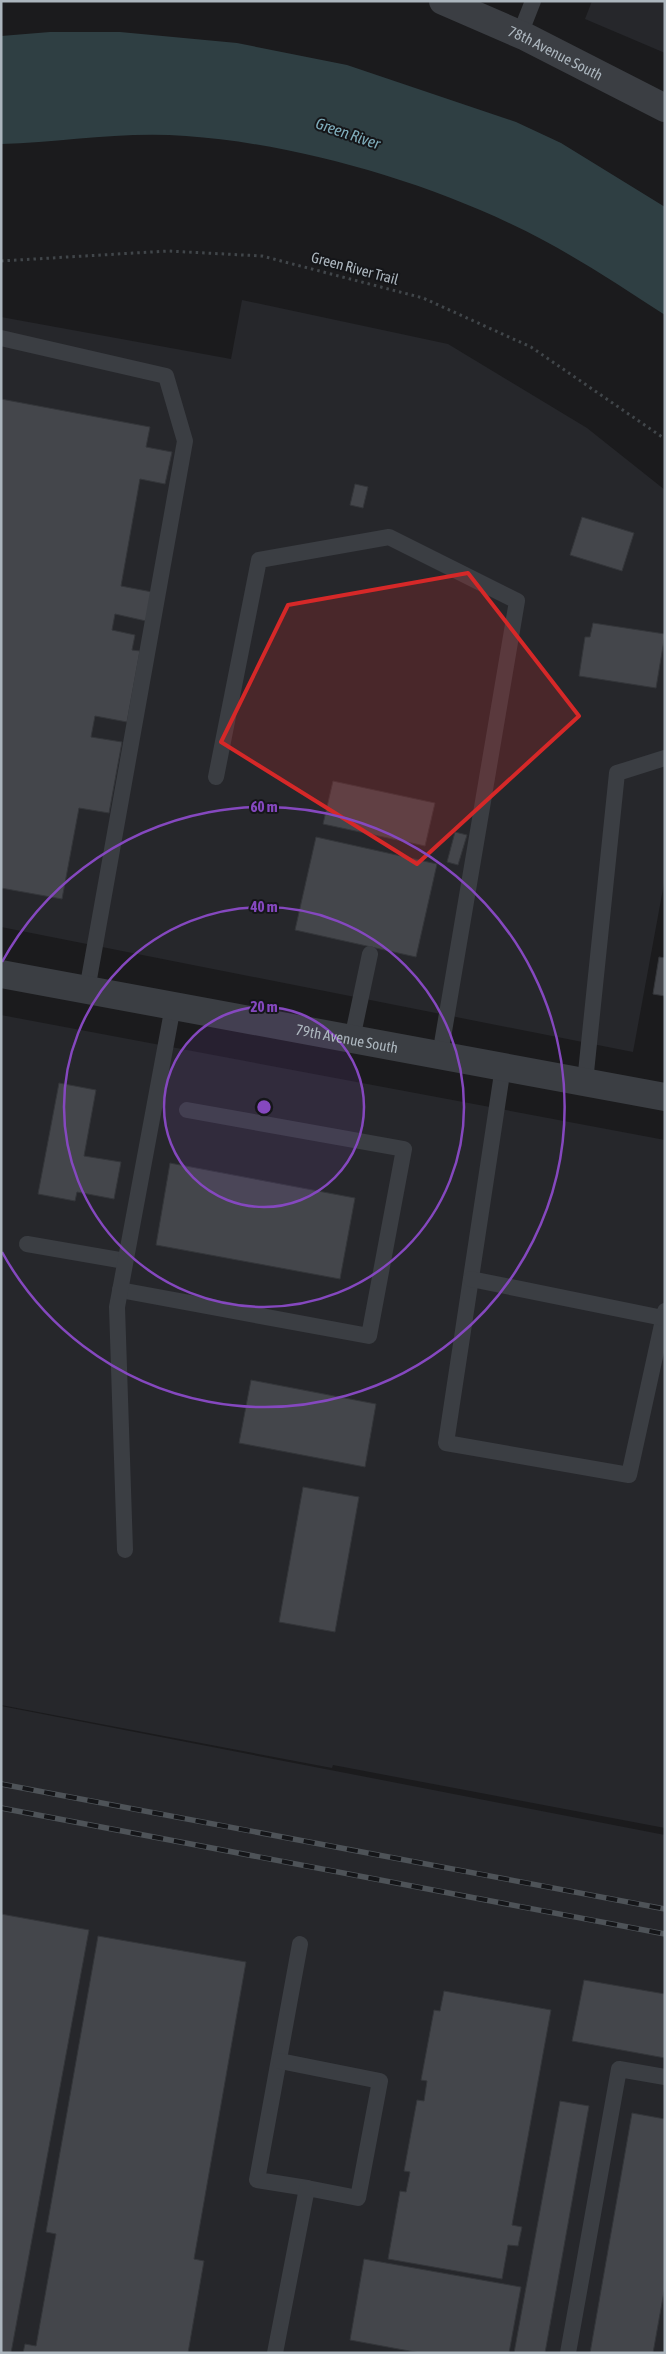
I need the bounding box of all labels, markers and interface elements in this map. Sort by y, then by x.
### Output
street label: 78th Avenue South [506,22,606,83]
water label: Green River [313,114,384,153]
street label: Green River Trail [309,248,401,288]
text: 60 m [251,798,278,815]
text: 40 m [250,898,278,915]
text: 20 m [251,998,278,1015]
street label: 79th Avenue South [295,1020,400,1056]
centre of rings [255,1098,273,1116]

